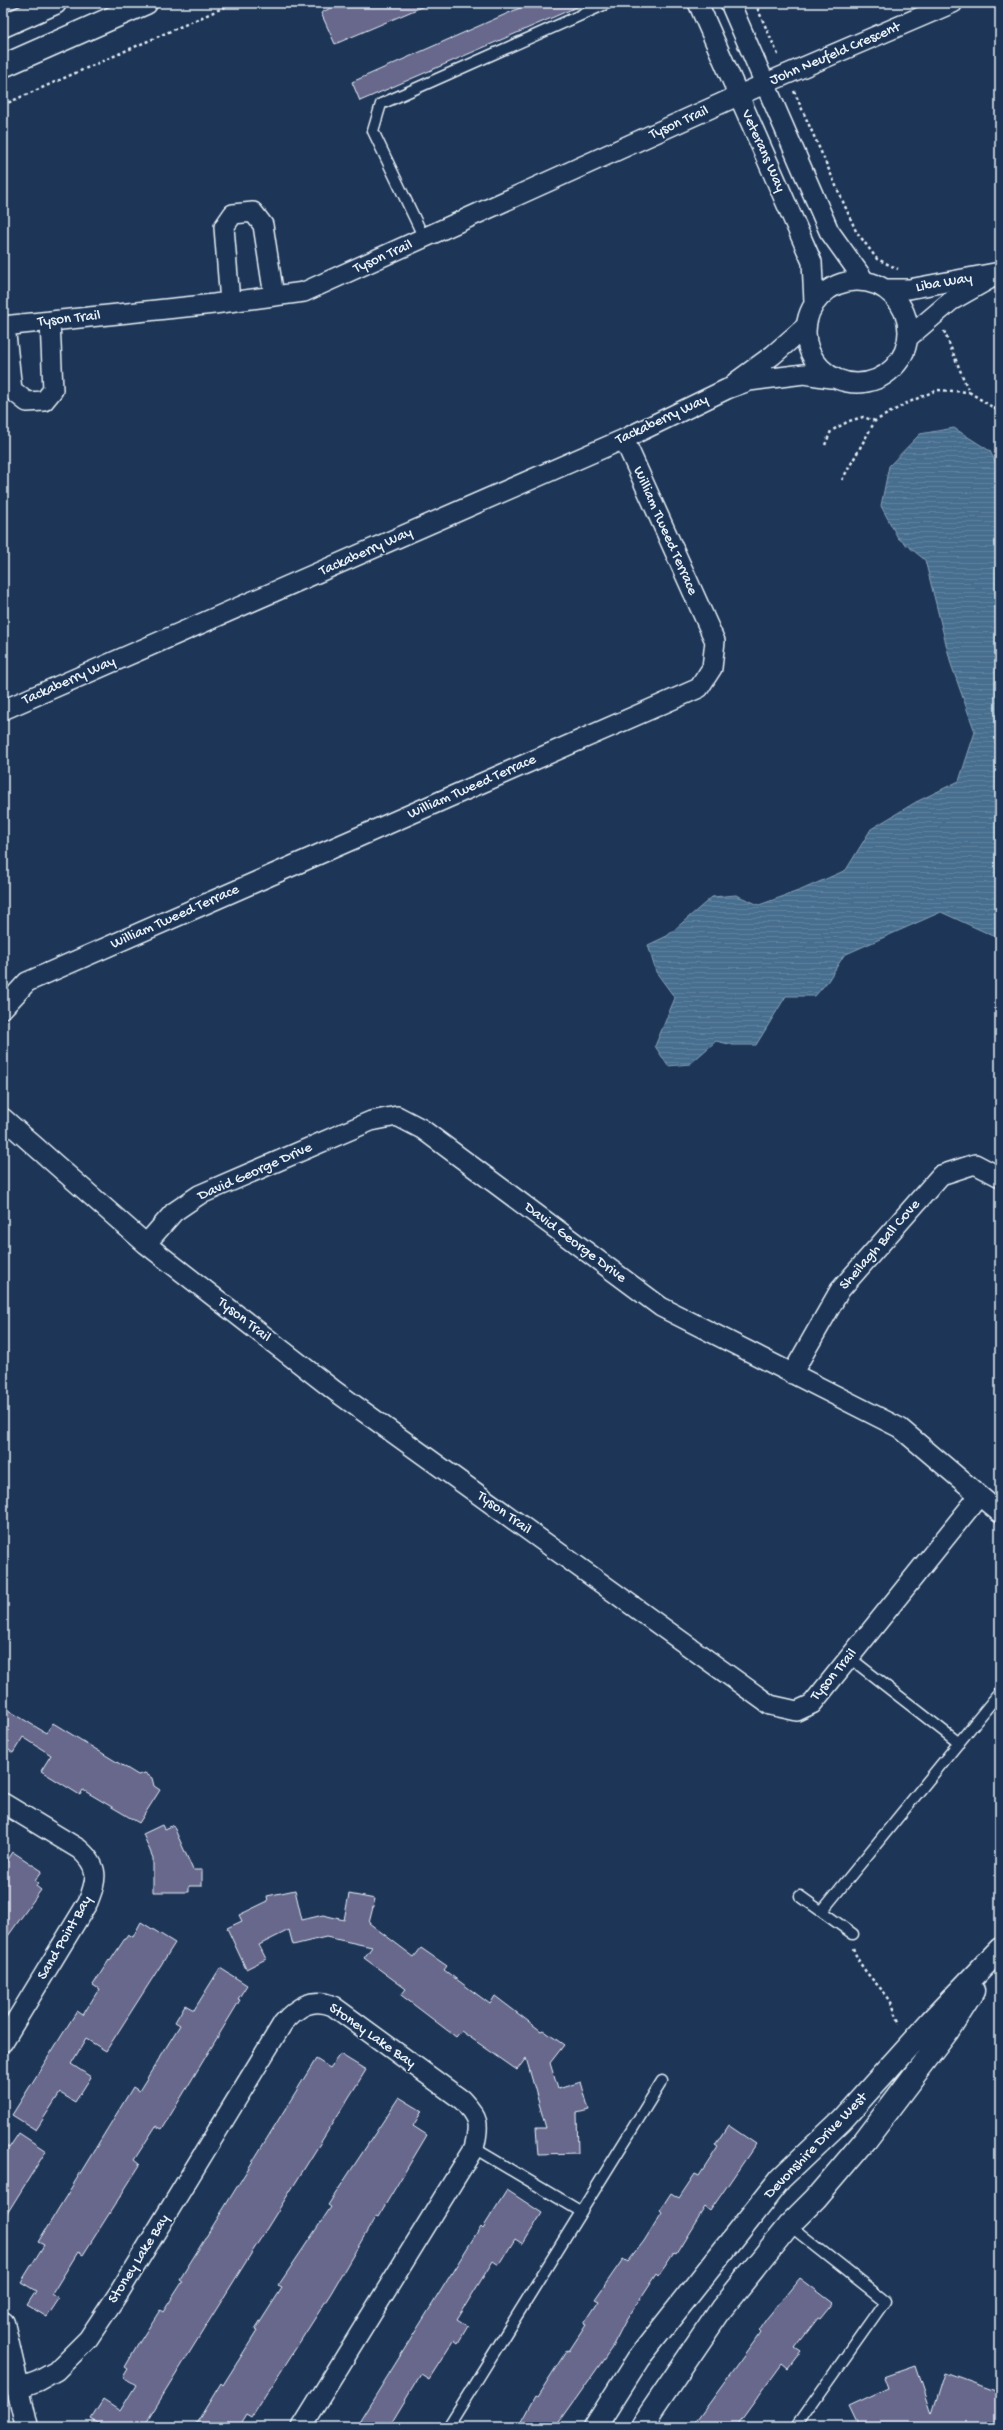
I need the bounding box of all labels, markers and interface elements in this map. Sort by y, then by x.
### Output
street label: John Neufeld Crescent [767,18,905,90]
street label: Tyson Trail [646,102,711,144]
street label: Veterans Way [736,106,789,196]
street label: Tyson Trail [350,236,415,278]
street label: Liba Way [914,269,974,297]
street label: Tyson Trail [36,307,101,331]
street label: Tackaberry Way [612,390,712,450]
street label: William Tweed Terrace [629,464,702,598]
street label: Tackaberry Way [316,523,416,581]
street label: Tackaberry Way [19,652,119,710]
street label: William Tweed Terrace [405,750,539,823]
street label: William Tweed Terrace [108,880,242,953]
street label: David George Drive [194,1139,315,1206]
street label: Sheilagh Ball Cove [836,1196,924,1294]
street label: David George Drive [520,1198,630,1287]
street label: Tyson Trail [213,1293,274,1347]
street label: Tyson Trail [472,1487,535,1539]
street label: Tyson Trail [806,1645,861,1706]
street label: Sand Point Bay [34,1892,97,1983]
street label: Stoney Lake Bay [325,1999,419,2073]
street label: Devonshire Drive West [760,2088,873,2204]
street label: Stoney Lake Bay [104,2211,174,2307]

